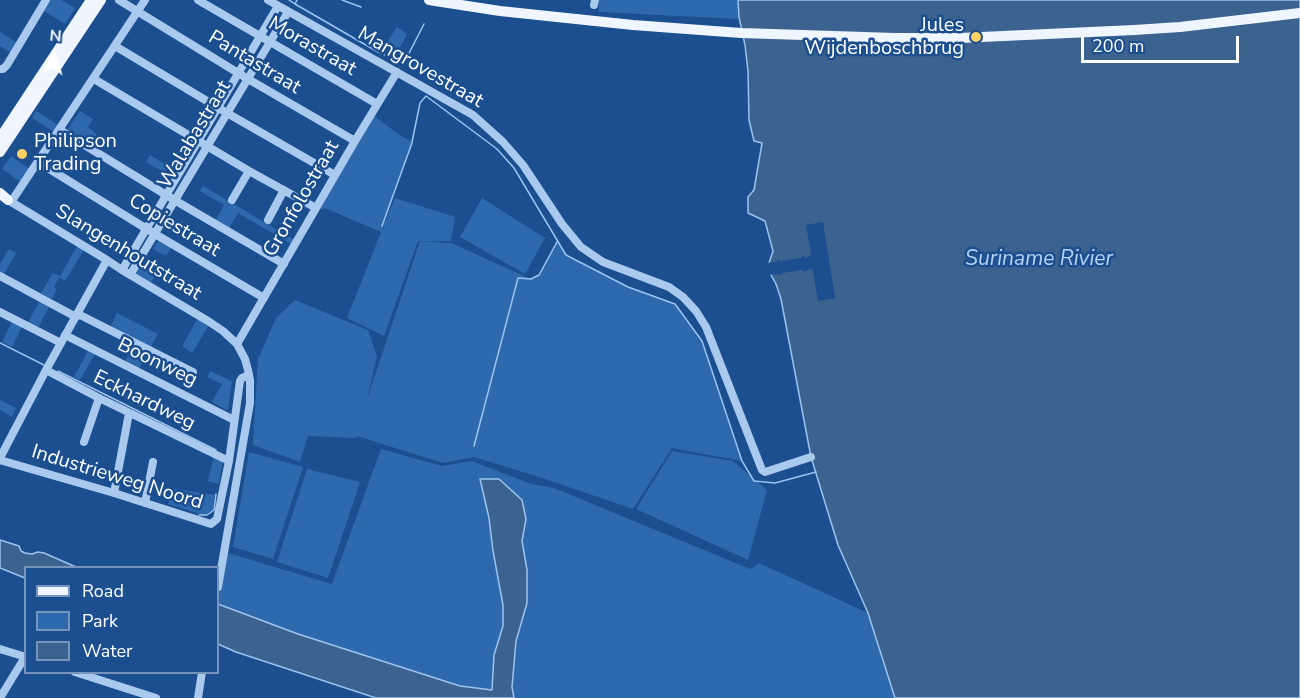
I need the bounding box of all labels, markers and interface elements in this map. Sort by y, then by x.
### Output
street label: Morastraat [264,12,360,82]
place label: Jules Wijdenboschbrug [804,14,964,61]
street label: Mangrovestraat [353,22,487,114]
north arrow [24,24,84,84]
scale bar [1084,24,1242,62]
text: N [49,25,62,48]
street label: Pantastraat [203,26,305,100]
marker: Jules Wijdenboschbrug [969,30,983,44]
text: 200 m [1092,34,1144,58]
street label: Walabastraat [153,77,237,193]
place label: Philipson Trading [34,130,117,177]
street label: Gronfolostraat [259,137,345,261]
marker: Philipson Trading [15,147,29,161]
street label: Copiestraat [124,189,224,263]
street label: Slangenhoutstraat [51,200,205,306]
water label: Suriname Rivier [965,247,1113,273]
street label: Boonweg [113,333,201,393]
street label: Eckhardweg [89,366,199,436]
street label: Industrieweg Noord [28,440,206,516]
legend [24,566,219,674]
text: Road [82,579,124,603]
text: Park [82,609,118,633]
text: Water [82,639,133,663]

